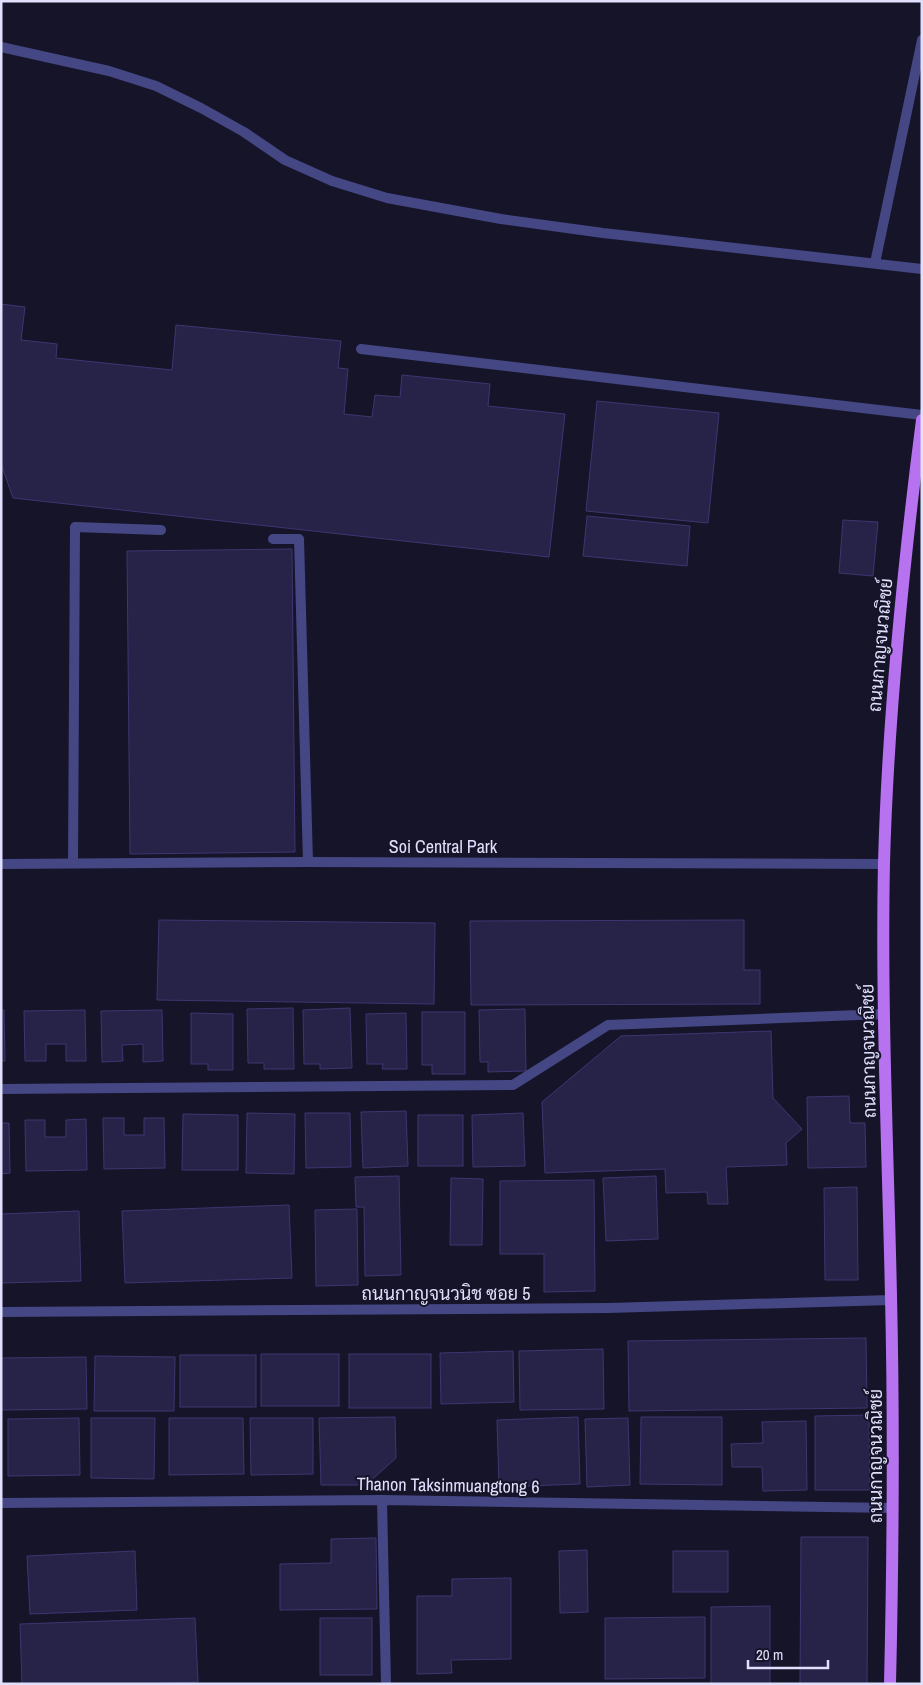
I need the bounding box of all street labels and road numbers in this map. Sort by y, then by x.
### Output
street label: ถนนกาญจนวณิชย์ [862,577,898,713]
street label: Soi Central Park [389,834,498,859]
street label: ถนนกาญจนวณิชย์ [854,984,882,1118]
street label: ถนนกาญจนวนิช ซอย 5 [362,1281,530,1306]
street label: ถนนกาญจนวณิชย์ [863,1389,888,1523]
street label: Thanon Taksinmuangtong 6 [356,1471,540,1499]

